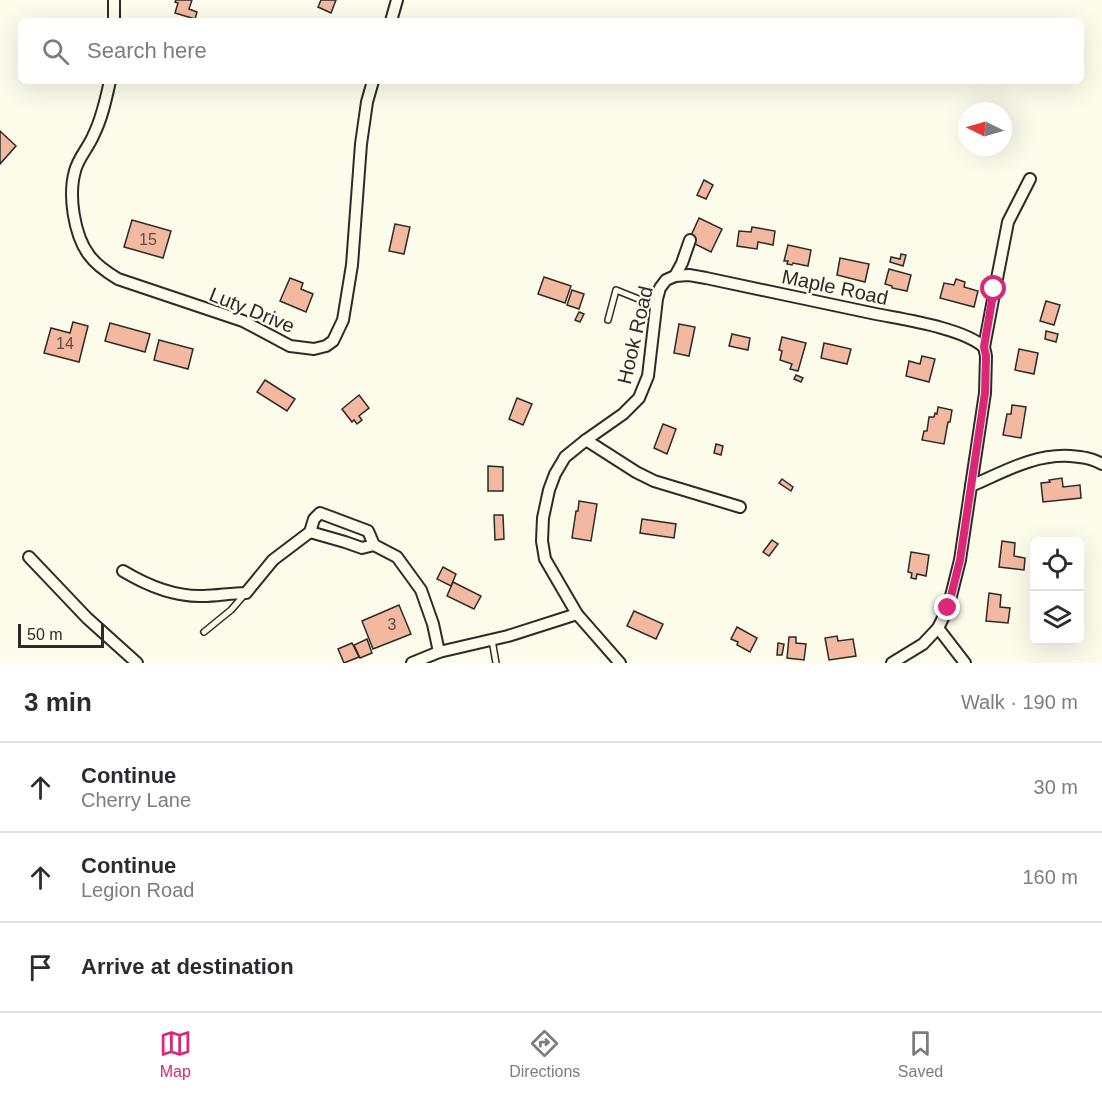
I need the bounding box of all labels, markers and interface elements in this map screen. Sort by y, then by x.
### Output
search box [18,18,1084,84]
icon: search [39,35,72,68]
text: Search here [87,38,207,63]
north arrow [958,102,1012,156]
house number: 15 [139,231,157,248]
street label: Maple Road [780,265,890,309]
route start [980,275,1006,301]
street label: Luty Drive [206,283,298,337]
street label: Hook Road [613,284,657,386]
house number: 14 [56,335,74,352]
map controls [1030,537,1084,645]
button: locate [1030,537,1084,591]
button: layers [1030,591,1084,645]
route end [934,594,960,620]
house number: 3 [388,616,397,633]
scale bar [18,621,104,648]
text: 50 m [27,626,63,643]
text: 3 min [24,687,92,717]
text: Walk · 190 m [961,691,1078,713]
text: Continue [81,763,176,788]
icon: ahead [24,771,57,804]
text: 30 m [1034,776,1078,798]
text: Cherry Lane [81,789,191,811]
text: Continue [81,853,176,878]
icon: ahead [24,861,57,894]
text: 160 m [1022,866,1078,888]
text: Legion Road [81,879,194,901]
icon: arrive [24,951,57,984]
text: Arrive at destination [81,954,294,979]
tab: Map [159,1027,192,1081]
tab: Directions [509,1027,580,1081]
tab: Saved [898,1027,943,1081]

